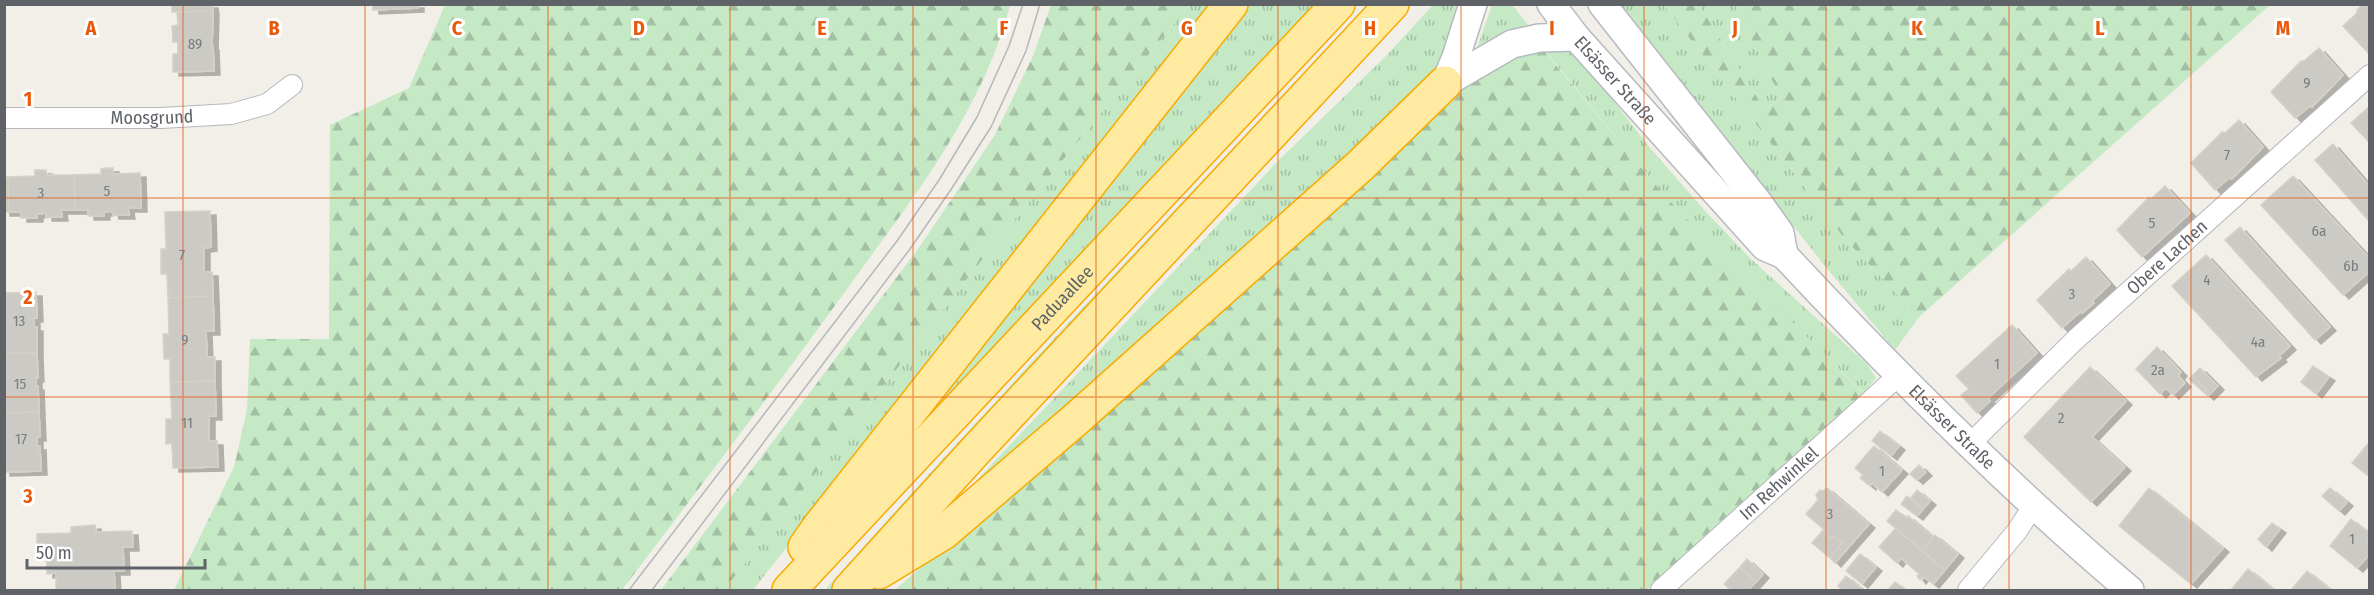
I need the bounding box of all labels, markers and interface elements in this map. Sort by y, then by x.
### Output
text: A [85,16,98,40]
text: B [268,16,280,40]
text: C [452,16,463,40]
text: D [633,16,645,40]
text: E [817,16,827,40]
text: F [1000,16,1009,40]
text: G [1181,16,1193,40]
text: H [1364,16,1376,40]
text: I [1549,16,1555,40]
text: J [1731,16,1738,40]
text: K [1911,16,1923,40]
text: L [2095,16,2105,40]
text: M [2276,16,2290,40]
street label: Elsässer Straße [1570,32,1661,130]
house number: 89 [188,35,202,53]
house number: 9 [2303,74,2311,92]
text: 1 [24,87,32,111]
street label: Moosgrund [111,105,194,129]
house number: 7 [2224,146,2230,164]
house number: 5 [104,182,111,200]
house number: 3 [38,184,45,202]
house number: 5 [2149,214,2156,232]
street label: Obere Lachen [2122,215,2212,299]
house number: 6a [2312,222,2326,240]
house number: 7 [179,246,185,264]
house number: 6b [2343,257,2359,275]
street label: Paduaallee [1027,261,1098,335]
house number: 4 [2203,271,2211,289]
text: 2 [22,285,33,309]
house number: 3 [2069,285,2076,303]
house number: 13 [13,312,26,330]
house number: 9 [181,331,189,349]
house number: 4a [2251,333,2265,351]
house number: 1 [1994,355,2000,373]
house number: 2a [2151,361,2165,379]
house number: 15 [14,375,26,393]
street label: Elsässer Straße [1904,380,2000,474]
house number: 2 [2058,409,2065,427]
house number: 11 [181,414,193,432]
house number: 17 [15,430,27,448]
street label: Im Rehwinkel [1735,442,1823,525]
house number: 1 [1879,462,1885,480]
text: 3 [22,484,33,508]
house number: 3 [1827,505,1834,523]
house number: 1 [2349,530,2355,548]
scale bar [27,532,206,570]
text: 50 m [36,542,72,564]

